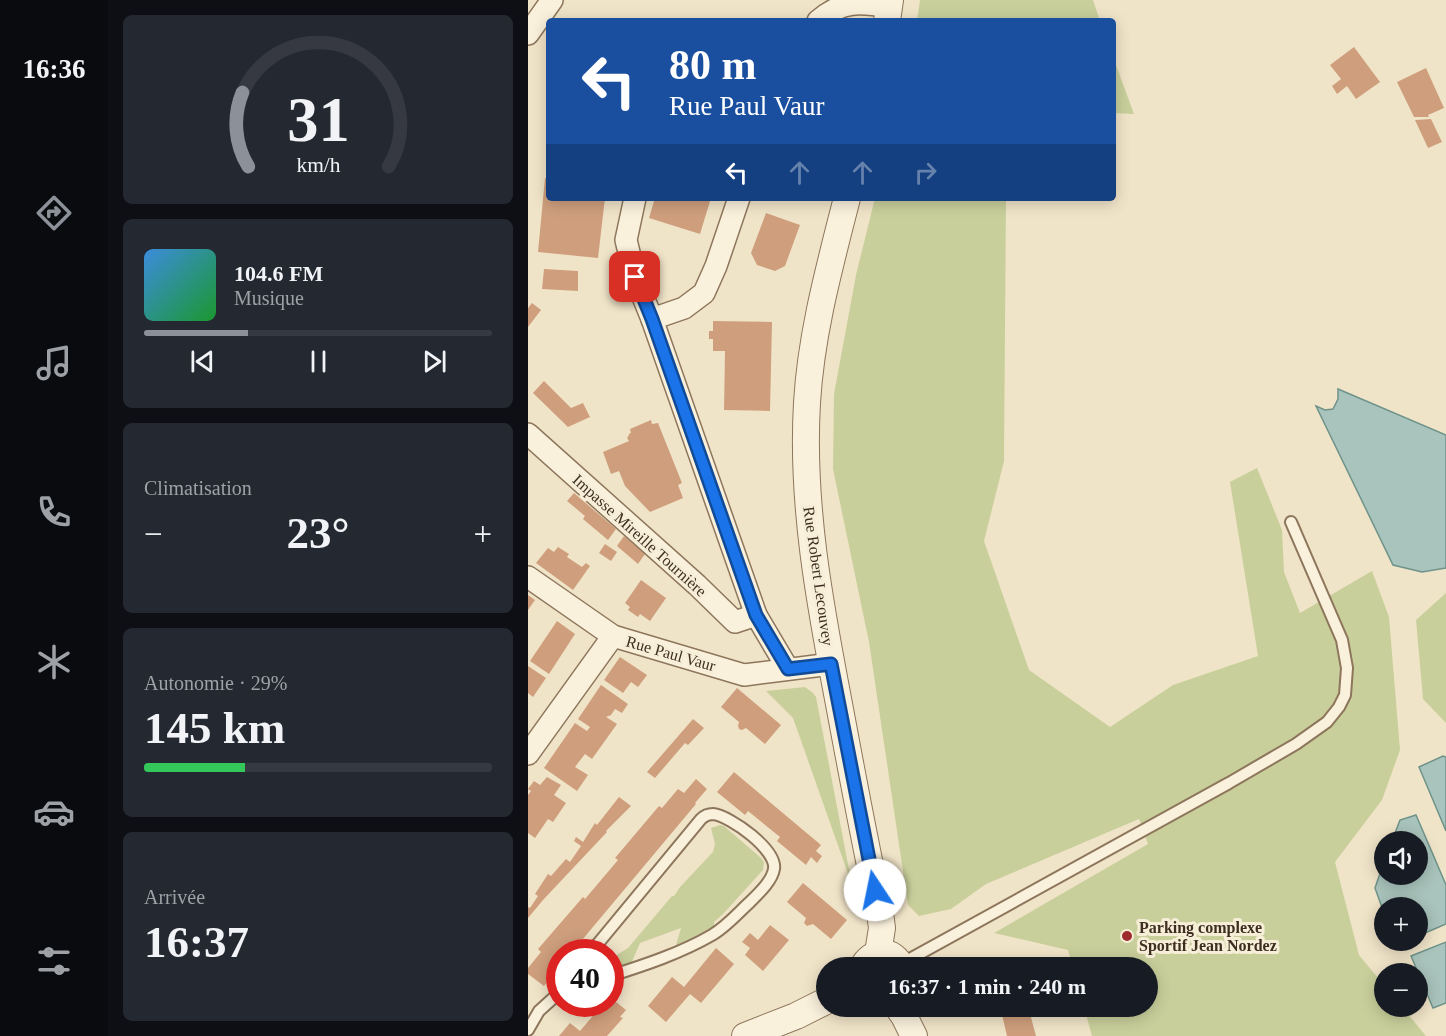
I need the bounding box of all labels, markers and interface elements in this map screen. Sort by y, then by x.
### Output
icon: left [570,42,648,120]
text: 80 m [669,42,757,88]
text: 16:36 [23,54,86,84]
text: 31 [287,85,349,154]
text: Rue Paul Vaur [669,91,825,121]
text: km/h [296,153,340,177]
icon: left [720,156,753,189]
icon: ahead [783,156,816,189]
icon: ahead [846,156,879,189]
icon: right [909,156,942,189]
icon: directions [33,192,75,234]
pin [609,251,660,302]
icon: arrive [618,260,651,293]
text: 104.6 FM [234,261,323,286]
text: Musique [234,287,304,309]
icon: music [33,342,75,384]
icon: previous [186,345,219,378]
icon: pause [302,345,335,378]
icon: next [418,345,451,378]
street label: Impasse Mireille Tournière [569,471,710,601]
text: Climatisation [144,477,252,499]
icon: phone [33,491,75,533]
street label: Rue Robert Lecouvey [799,505,837,647]
text: 23° [287,508,350,558]
text: − [144,516,163,552]
text: + [473,516,492,552]
street label: Rue Paul Vaur [624,633,718,675]
icon: climate [33,641,75,683]
text: Autonomie · 29% [144,672,287,694]
text: 145 km [144,703,285,753]
icon: car [33,791,75,833]
map controls [1374,831,1428,1017]
button: sound [1374,831,1428,885]
position arrow [843,858,907,922]
text: Arrivée [144,886,205,908]
button: + [1374,897,1428,951]
text: 16:37 [144,917,249,967]
place label: Parking complexe Sportif Jean Nordez [1139,919,1277,955]
marker: Parking complexe Sportif Jean Nordez [1120,929,1134,943]
speed limit sign: 40 [546,939,624,1017]
icon: filters [33,940,75,982]
button: − [1374,963,1428,1017]
text: 16:37 · 1 min · 240 m [888,974,1086,999]

